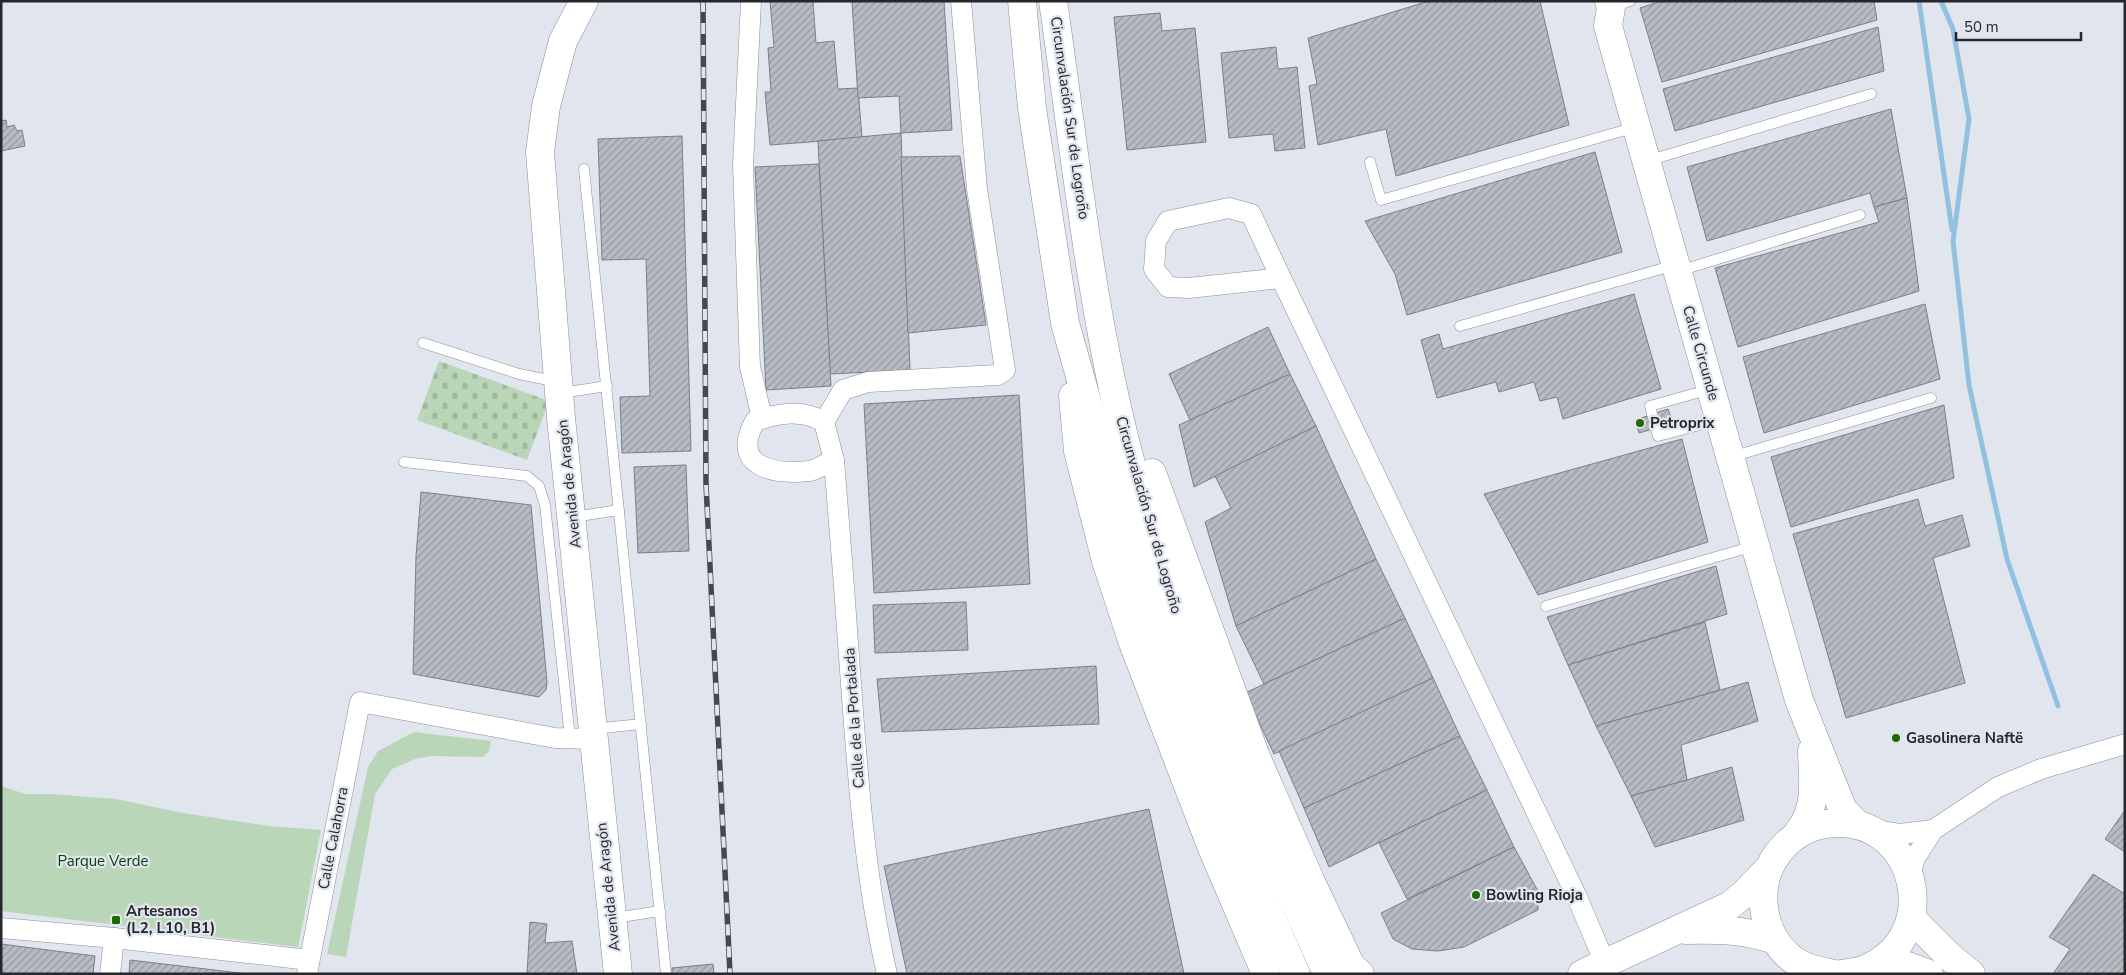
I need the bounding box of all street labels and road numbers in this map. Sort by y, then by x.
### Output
street label: Circunvalación Sur de Logroño [1046,15,1094,221]
street label: Calle Circunde [1678,303,1724,403]
street label: Circunvalación Sur de Logroño [1111,414,1187,616]
street label: Avenida de Aragón [552,419,586,549]
street label: Calle de la Portalada [839,647,869,789]
street label: Calle Calahorra [313,785,353,891]
street label: Avenida de Aragón [591,822,625,952]

